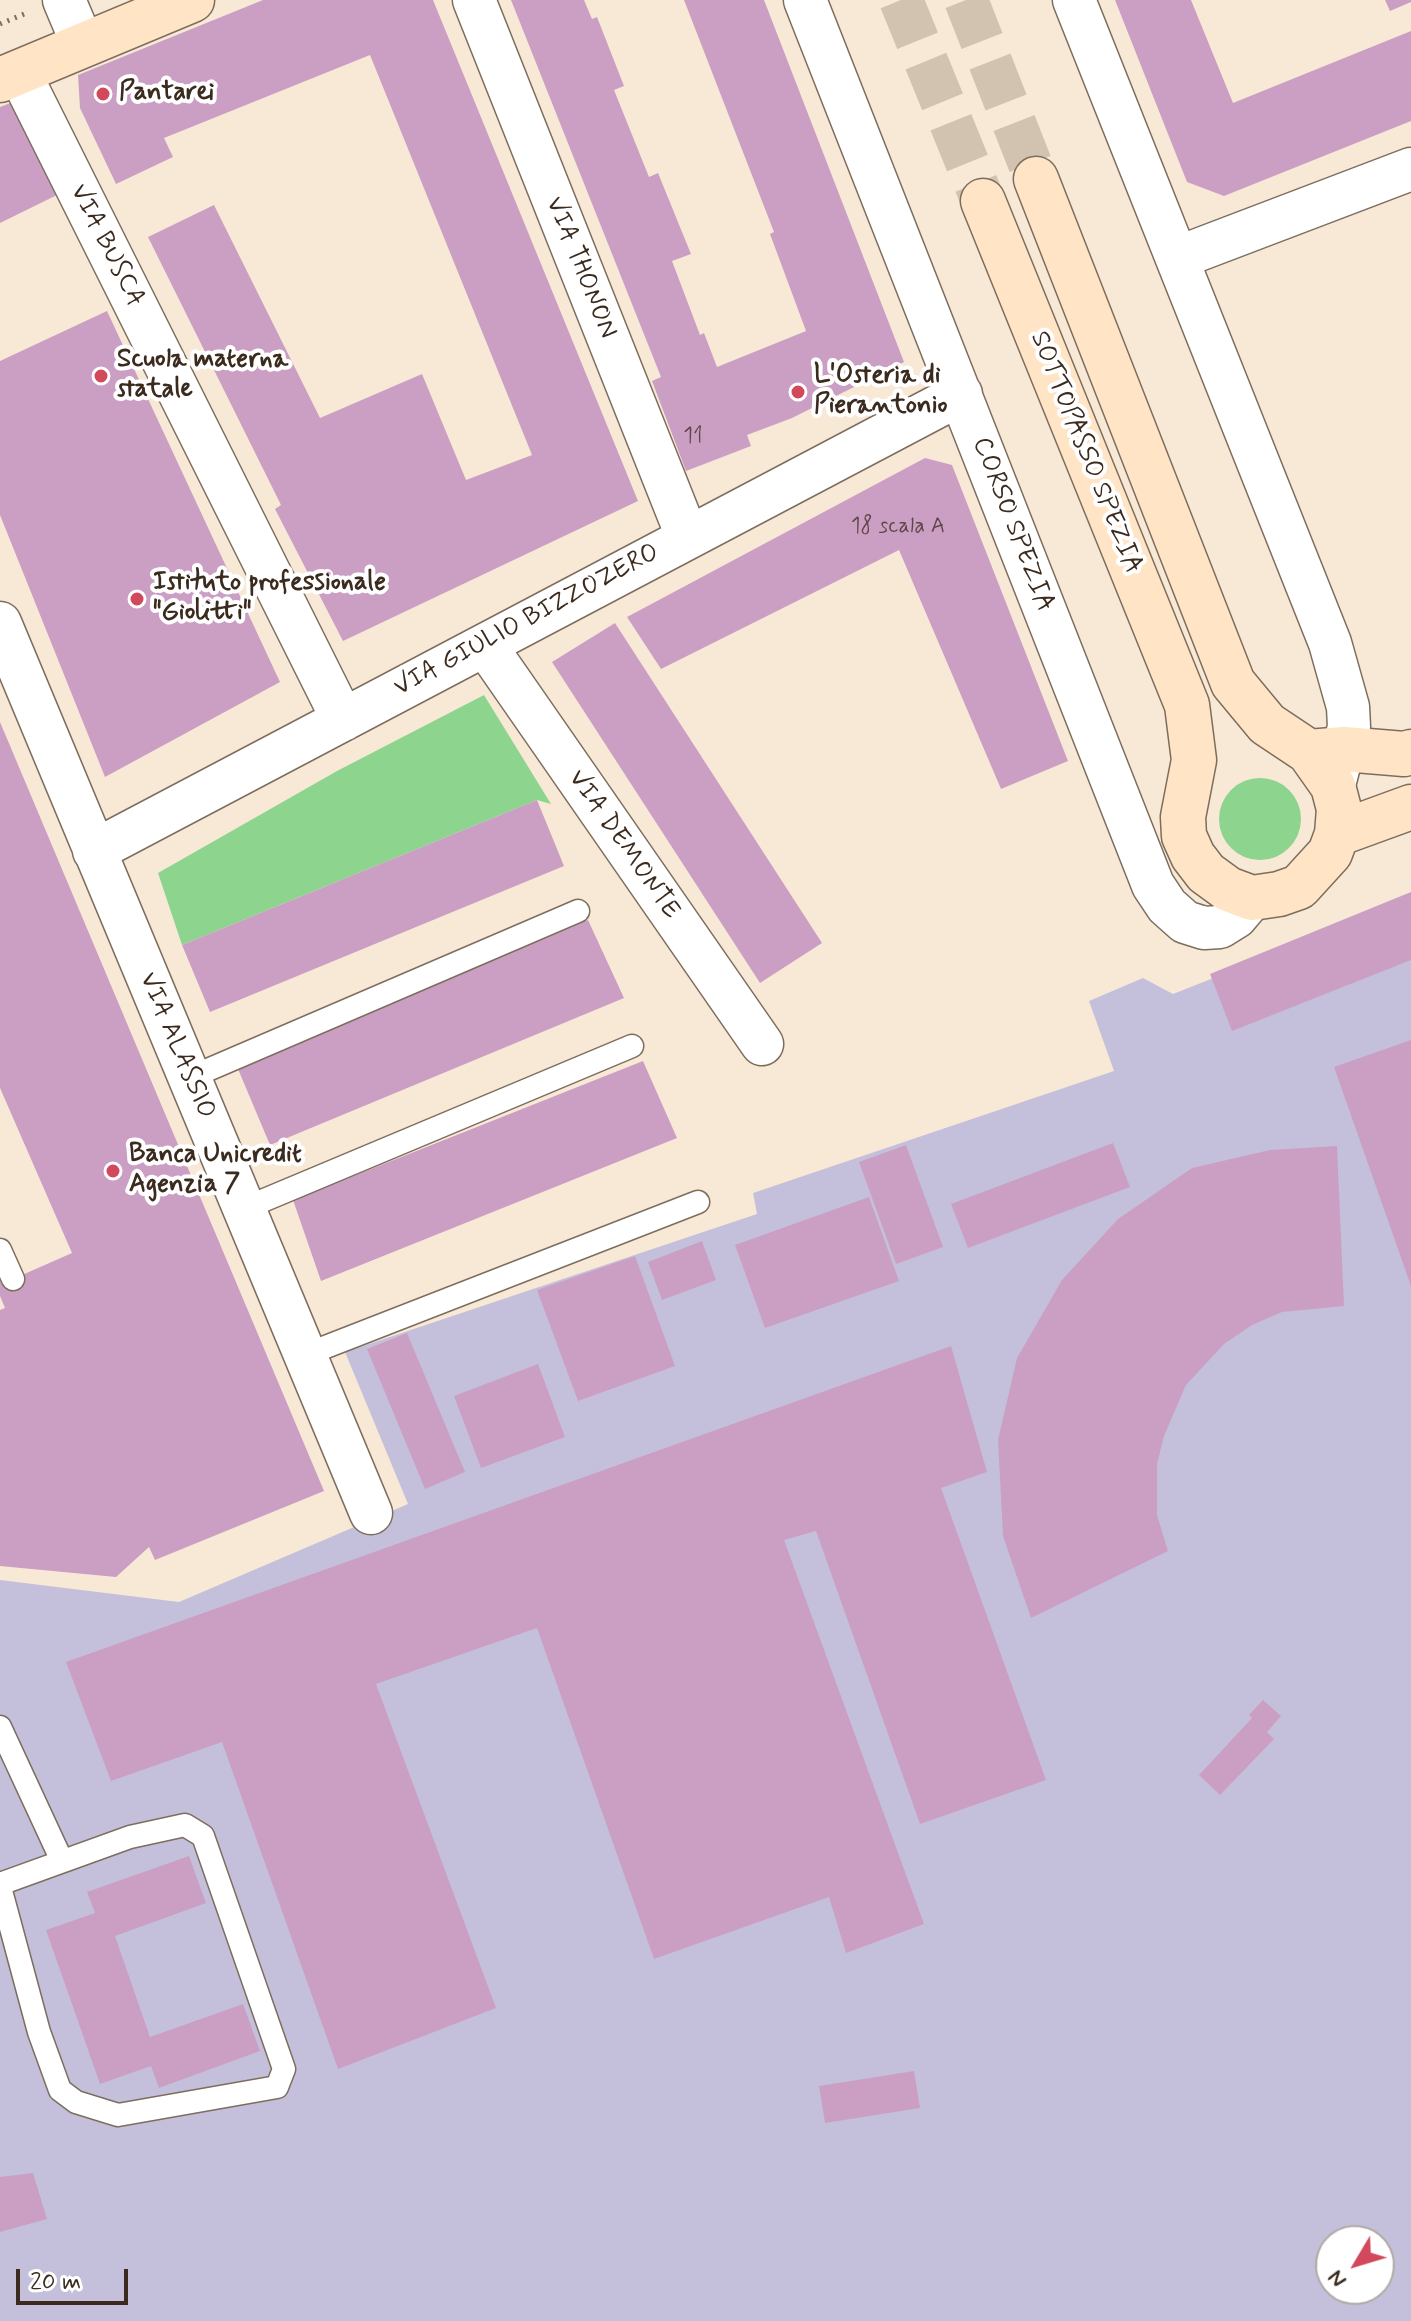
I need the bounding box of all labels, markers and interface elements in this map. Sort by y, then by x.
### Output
place label: Pantarei [119,78,214,110]
marker: Pantarei [94,85,112,103]
street label: VIA BUSCA [62,180,150,312]
street label: VIA THONON [537,193,623,343]
street label: SOTTOPASSO SPEZIA [1022,327,1148,579]
place label: Scuola materna statale [117,345,288,406]
place label: L'Osteria di Pierantonio [814,361,948,422]
marker: Scuola materna statale [92,367,110,385]
marker: L'Osteria di Pierantonio [789,383,807,401]
house number: 11 [683,424,703,450]
street label: CORSO SPEZIA [964,433,1060,617]
house number: 18 scala A [851,514,945,540]
street label: VIA GIULIO BIZZOZERO [389,538,665,704]
place label: Istituto professionale "Giolitti" [153,568,386,630]
marker: Istituto professionale "Giolitti" [128,590,146,608]
street label: VIA DEMONTE [560,765,686,925]
street label: VIA ALASSIO [131,968,221,1124]
place label: Banca Unicredit Agenzia 7 [129,1140,302,1202]
marker: Banca Unicredit Agenzia 7 [104,1162,122,1180]
north arrow [1315,2225,1395,2305]
scale bar [20,2253,132,2303]
text: N [1322,2264,1353,2293]
text: 20 m [30,2267,81,2298]

